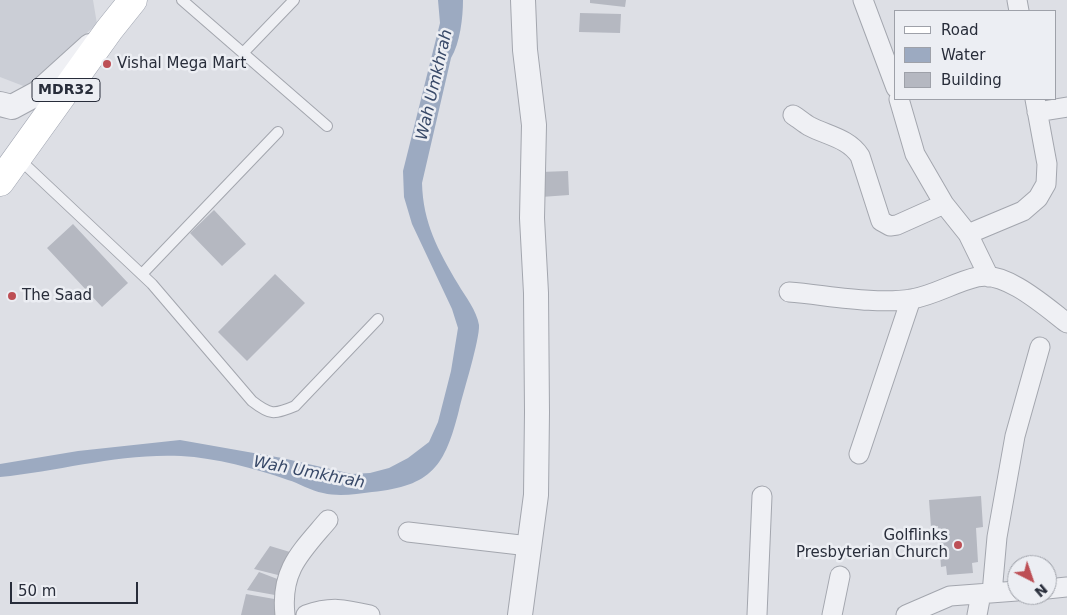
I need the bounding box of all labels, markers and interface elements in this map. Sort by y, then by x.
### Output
legend [894,10,1057,100]
text: Road [941,21,979,39]
water label: Wah Umkhrah [413,28,457,142]
text: Water [941,46,985,64]
place label: Vishal Mega Mart [117,55,246,73]
marker: Vishal Mega Mart [101,58,113,70]
text: Building [941,71,1002,89]
road number: MDR32 [32,78,100,102]
place label: The Saad [22,287,92,305]
marker: The Saad [6,290,18,302]
water label: Wah Umkhrah [252,453,366,493]
place label: Golflinks Presbyterian Church [796,527,948,562]
marker: Golflinks Presbyterian Church [952,539,964,551]
north arrow [1007,555,1057,605]
scale bar [12,572,140,604]
text: N [1032,581,1051,600]
text: 50 m [18,582,56,600]

